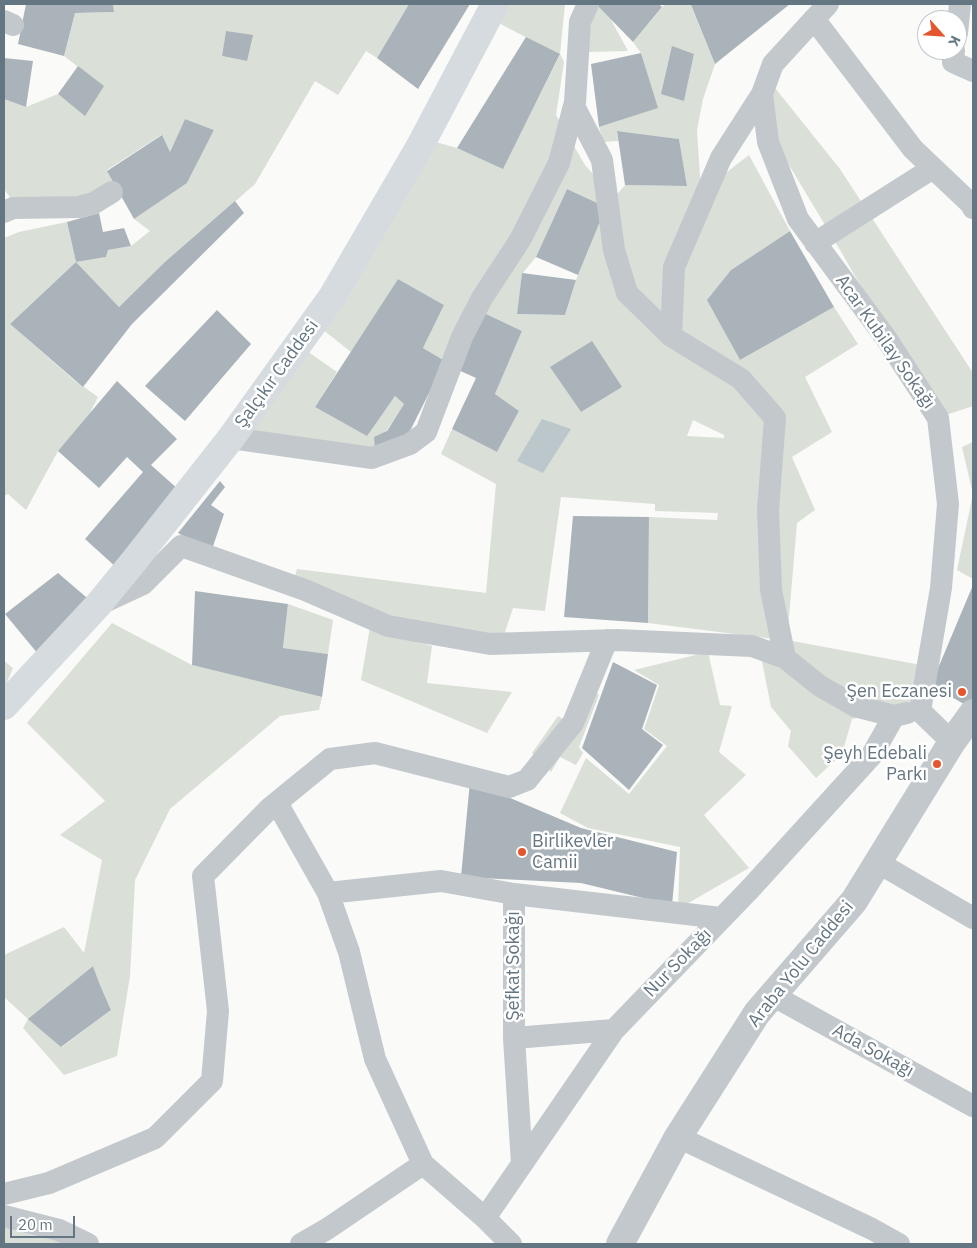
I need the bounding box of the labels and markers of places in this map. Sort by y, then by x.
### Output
place label: Şen Eczanesi [846,681,952,703]
marker: Şen Eczanesi [956,686,968,698]
place label: Şeyh Edebali Parkı [823,743,927,786]
marker: Şeyh Edebali Parkı [931,758,943,770]
place label: Birlikevler Camii [532,831,613,874]
marker: Birlikevler Camii [516,846,528,858]

